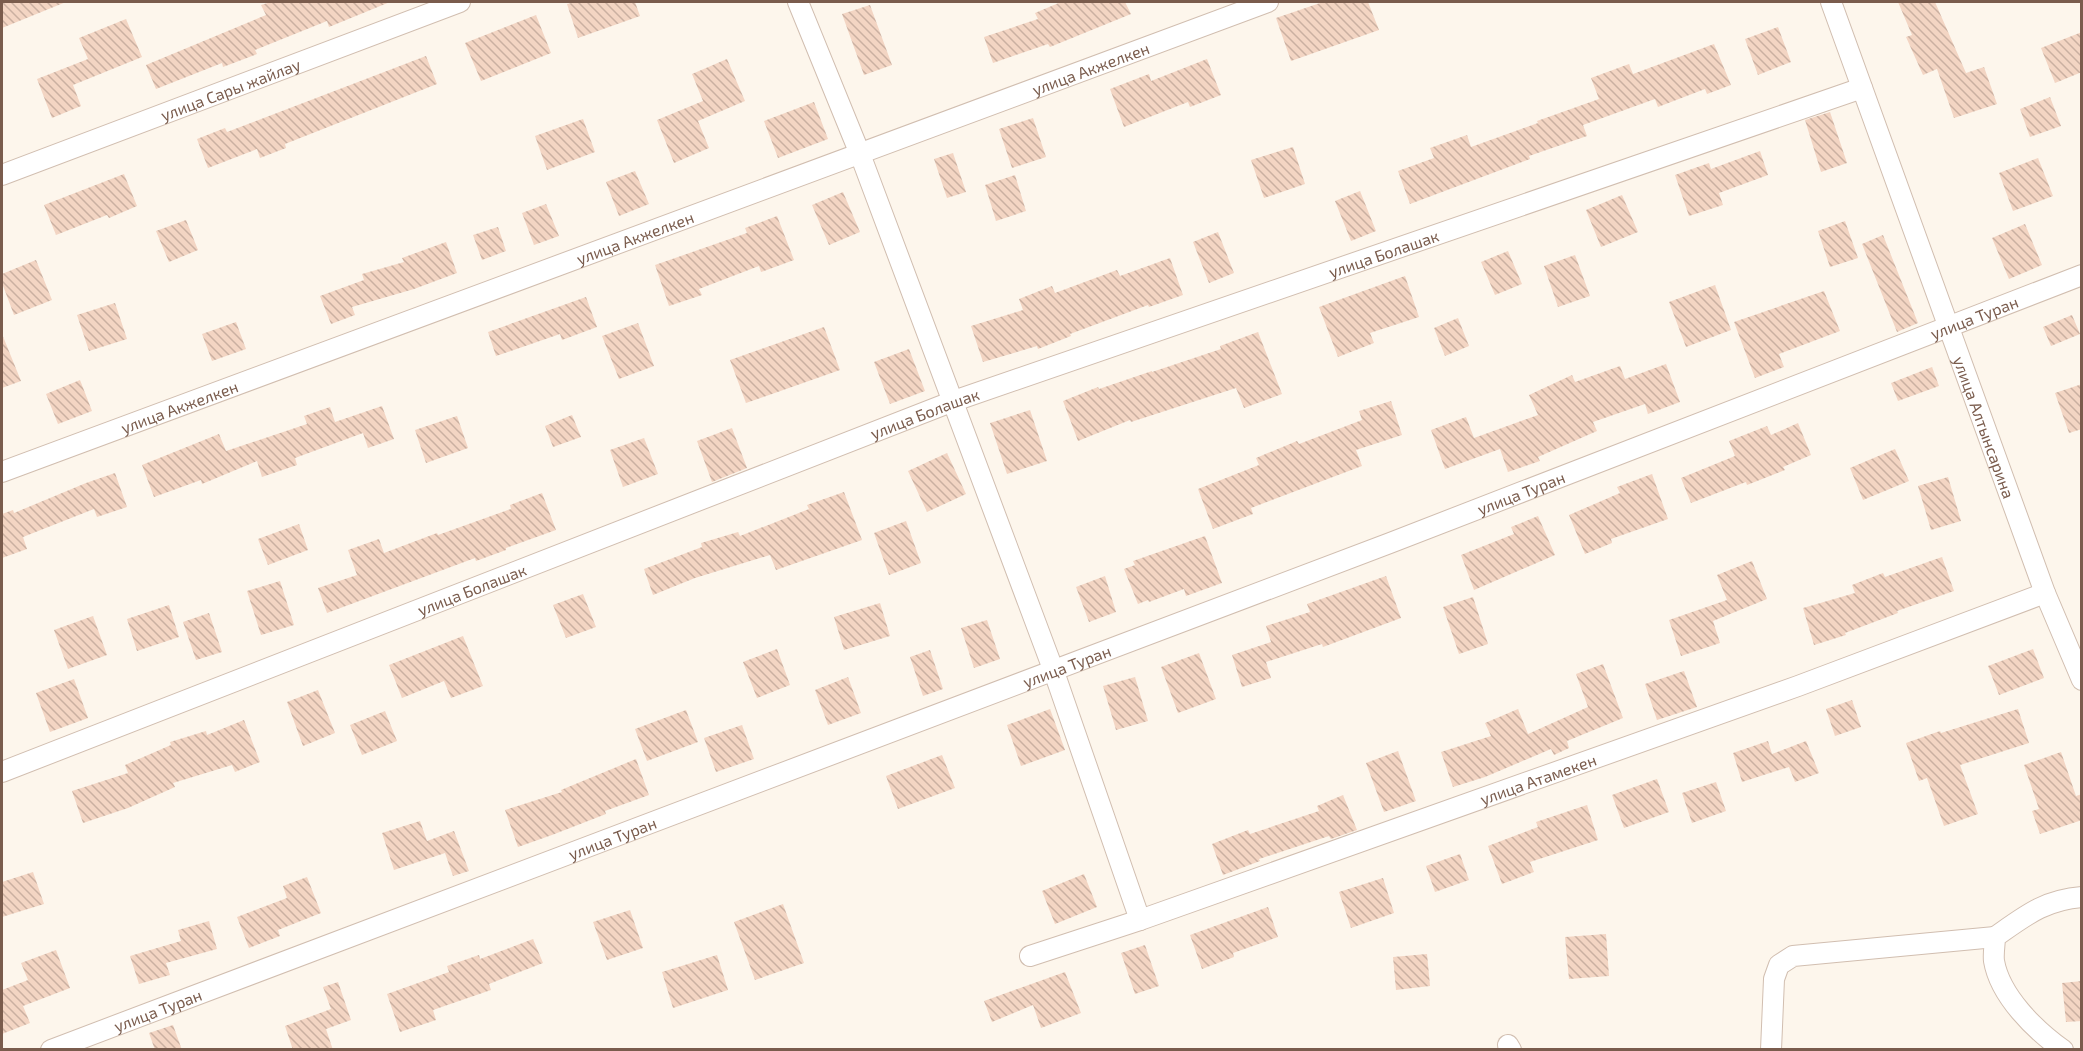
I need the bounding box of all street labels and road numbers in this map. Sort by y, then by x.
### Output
street label: улица Акжелкен [1029,38,1152,99]
street label: улица Сары жайлау [158,54,304,125]
street label: улица Акжелкен [574,207,696,268]
street label: улица Болашак [1326,225,1441,282]
street label: улица Туран [1927,291,2021,343]
street label: улица Алтынсарина [1950,353,2019,501]
street label: улица Акжелкен [118,376,240,438]
street label: улица Болашак [867,383,982,443]
street label: улица Туран [1474,467,1567,519]
street label: улица Болашак [415,559,529,620]
street label: улица Туран [1020,640,1113,692]
street label: улица Атамекен [1477,749,1598,809]
street label: улица Туран [566,812,659,864]
street label: улица Туран [111,984,204,1036]

